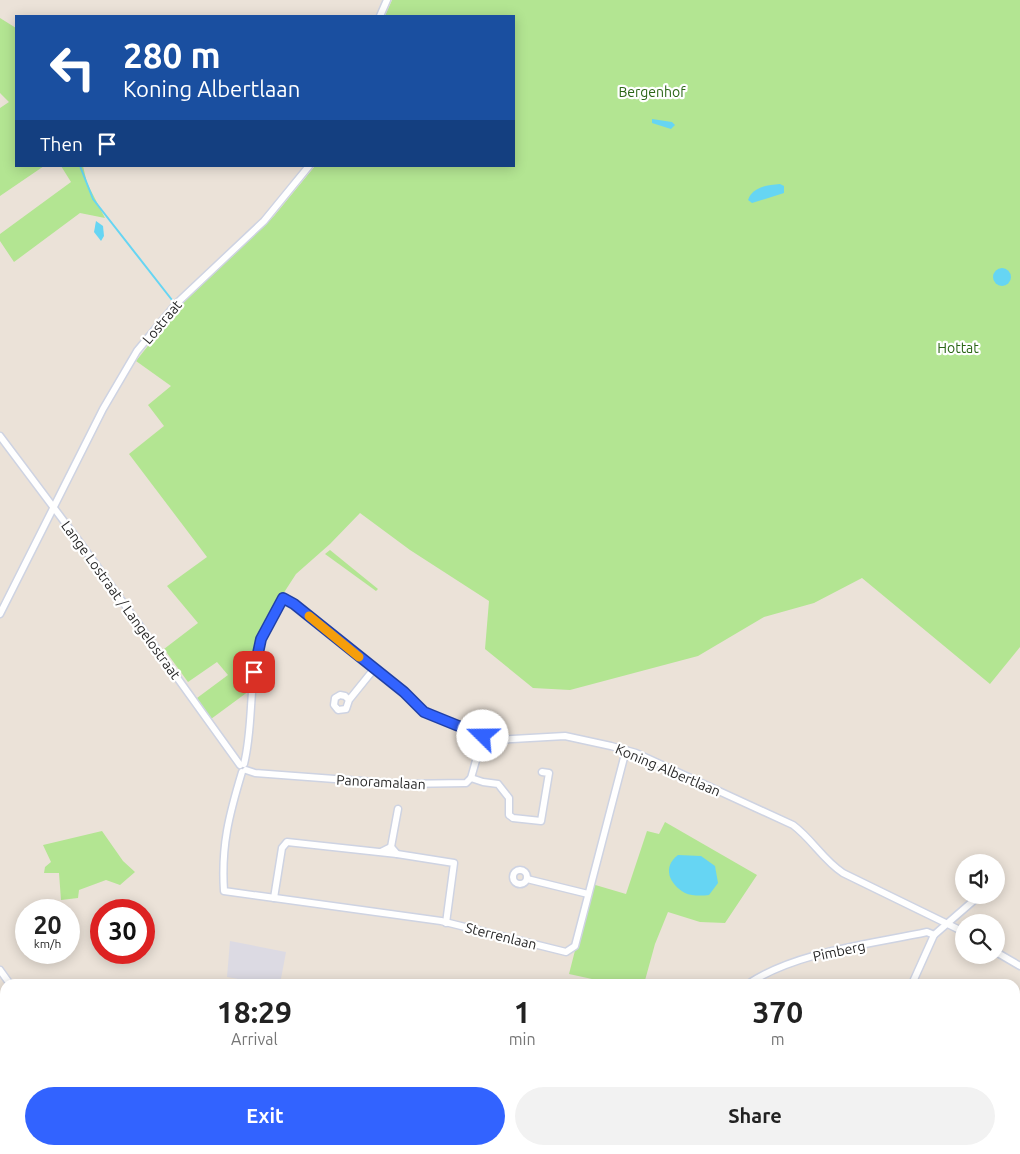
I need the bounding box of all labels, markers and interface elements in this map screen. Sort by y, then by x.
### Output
icon: left [40,35,105,100]
text: 280 m [123,35,221,75]
text: Koning Albertlaan [123,76,300,101]
park label: Bergenhof [618,84,686,100]
icon: arrive [93,130,121,158]
text: Then [40,133,83,155]
street label: Lostraat [139,297,185,347]
park label: Hottat [937,340,979,356]
street label: Lange Lostraat / Langelostraat [58,518,184,683]
pin [233,651,275,693]
icon: arrive [240,658,268,686]
position arrow [456,709,508,761]
street label: Koning Albertlaan [613,741,723,799]
street label: Panoramalaan [336,772,426,792]
map controls [955,854,1005,964]
button: sound [955,854,1005,904]
speed limit sign: 30 [90,899,155,964]
text: 20 [33,911,62,939]
button: search [955,914,1005,964]
street label: Sterrenlaan [464,919,538,953]
text: km/h [34,937,61,950]
street label: Pimberg [811,938,867,964]
text: 18:29 [217,995,292,1029]
text: 1 [514,995,531,1029]
text: 370 [752,995,803,1029]
text: Arrival [231,1030,278,1048]
text: min [509,1030,536,1048]
text: m [771,1030,785,1048]
button: Exit [25,1087,505,1145]
button: Share [515,1087,995,1145]

